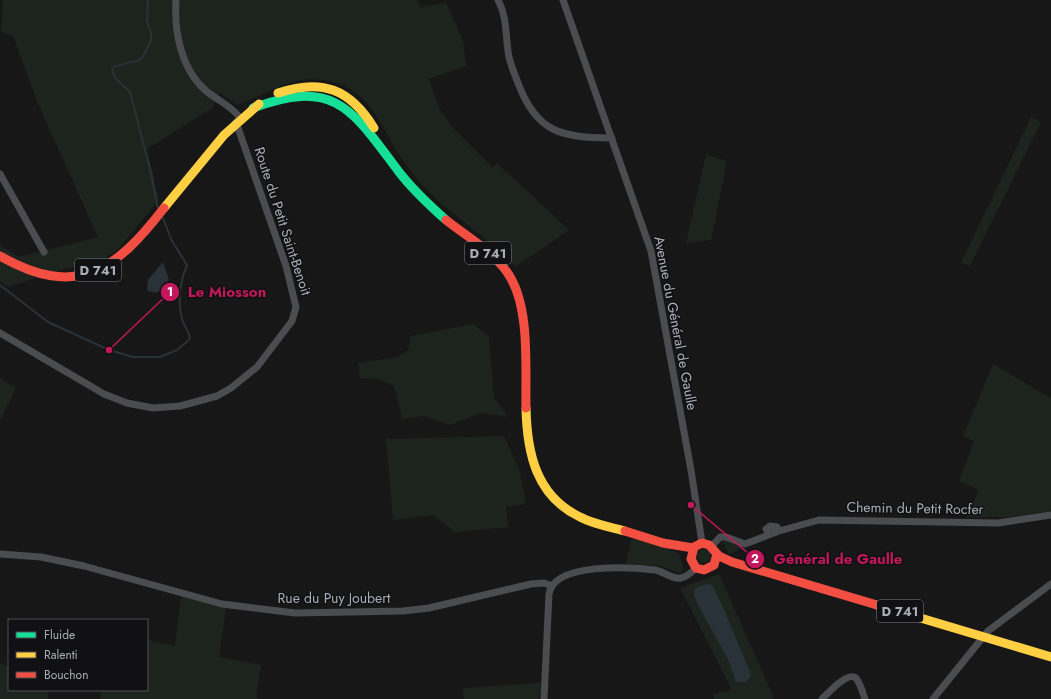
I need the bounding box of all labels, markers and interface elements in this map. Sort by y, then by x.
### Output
street label: Route du Petit Saint-Benoit [250,144,317,298]
street label: Avenue du Général de Gaulle [649,234,703,412]
road number: D 741 [465,242,511,264]
road number: D 741 [75,259,121,281]
callout: Le Miosson [160,278,274,305]
text: Le Miosson [188,281,266,303]
text: 1 [167,283,173,301]
street label: Chemin du Petit Rocfer [846,497,984,519]
callout: Général de Gaulle [745,546,910,573]
text: Général de Gaulle [774,548,903,570]
text: 2 [751,550,759,568]
street label: Rue du Puy Joubert [278,588,391,608]
road number: D 741 [877,600,923,622]
legend [8,619,148,691]
text: Fluide [44,626,75,644]
text: Ralenti [44,646,78,664]
text: Bouchon [44,666,88,684]

